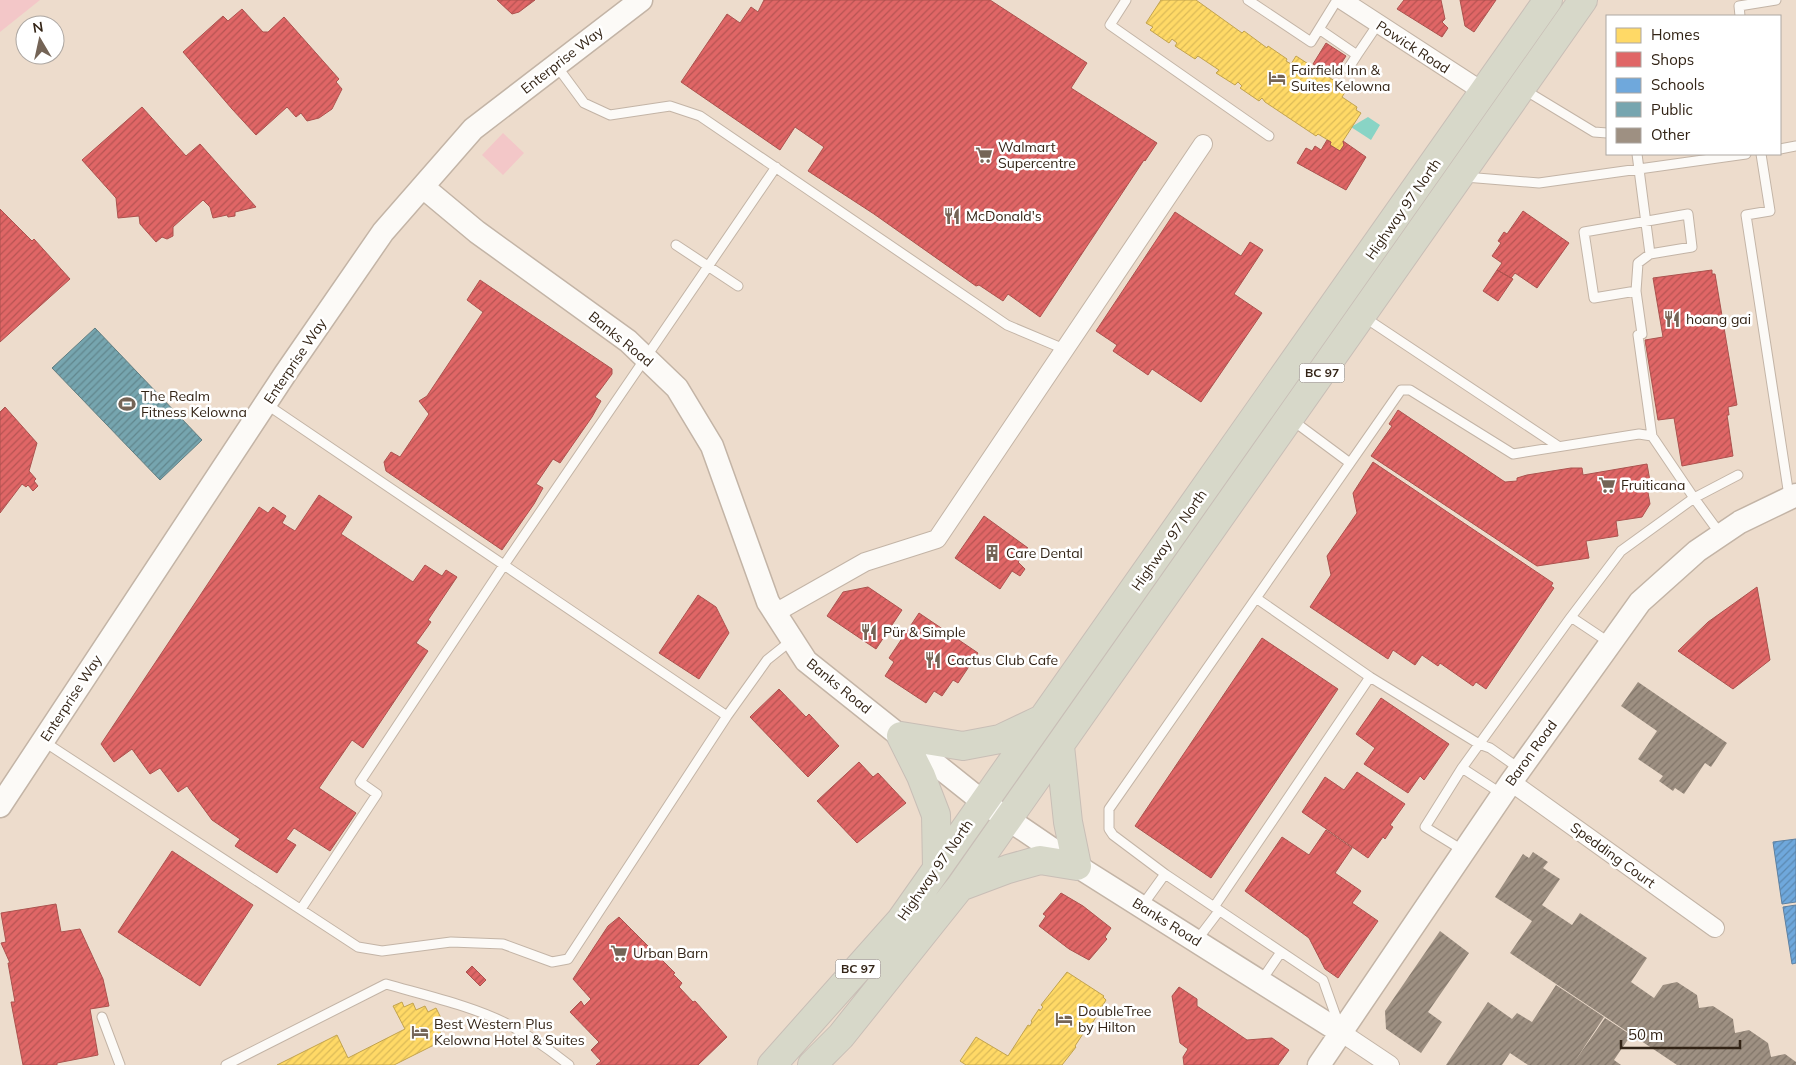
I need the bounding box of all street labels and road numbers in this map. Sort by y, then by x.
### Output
street label: Powick Road [1373,16,1453,78]
street label: Enterprise Way [517,22,607,98]
street label: Highway 97 North [1361,155,1445,263]
street label: Banks Road [585,307,657,371]
street label: Enterprise Way [260,314,331,407]
road number: BC 97 [1300,363,1344,382]
street label: Highway 97 North [1127,486,1211,594]
street label: Enterprise Way [36,651,106,745]
street label: Banks Road [803,654,875,718]
street label: Baron Road [1501,717,1561,789]
street label: Highway 97 North [893,816,977,924]
street label: Spedding Court [1567,818,1659,892]
street label: Banks Road [1129,894,1205,950]
road number: BC 97 [836,960,880,979]

